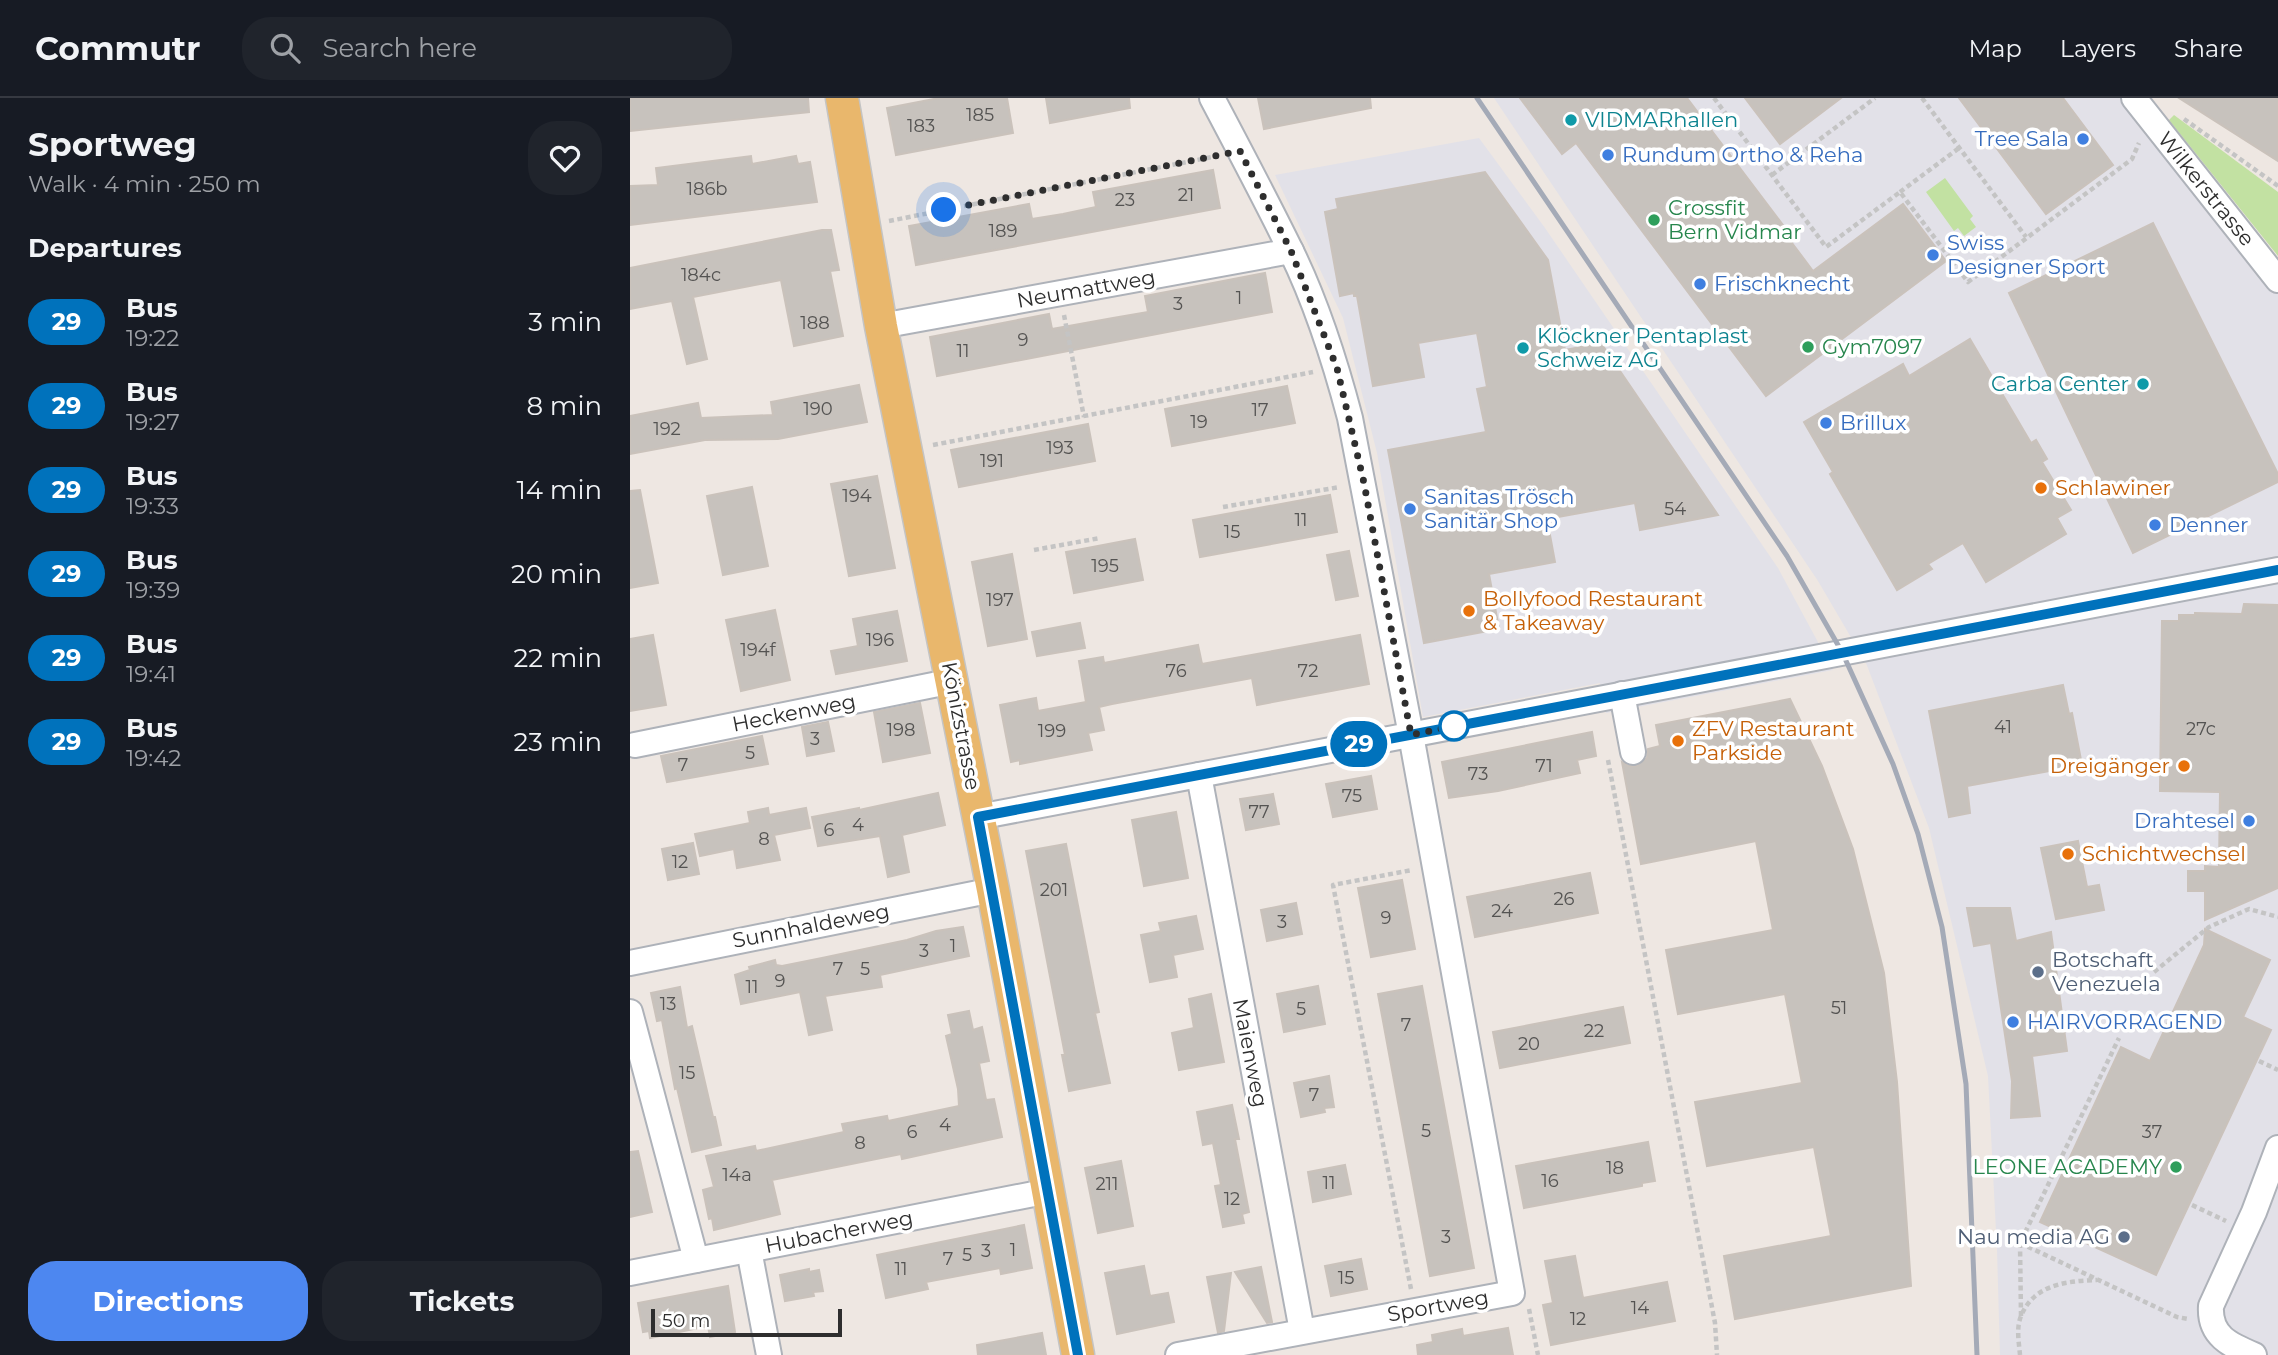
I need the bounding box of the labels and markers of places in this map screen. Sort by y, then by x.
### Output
place label: VIDMARhallen [1585,107,1738,132]
marker: VIDMARhallen [1563,112,1579,128]
place label: Tree Sala [1975,126,2069,151]
marker: Tree Sala [2075,131,2091,147]
place label: Rundum Ortho & Reha [1622,142,1863,167]
marker: Rundum Ortho & Reha [1600,147,1616,163]
place label: Crossfit Bern Vidmar [1668,195,1802,244]
marker: Crossfit Bern Vidmar [1646,212,1662,228]
place label: Swiss Designer Sport [1947,230,2106,279]
marker: Swiss Designer Sport [1925,247,1941,263]
place label: Frischknecht [1714,271,1851,296]
marker: Frischknecht [1692,276,1708,292]
place label: Klöckner Pentaplast Schweiz AG [1537,323,1749,372]
place label: Gym7097 [1822,334,1922,359]
marker: Gym7097 [1800,339,1816,355]
marker: Klöckner Pentaplast Schweiz AG [1515,340,1531,356]
place label: Carba Center [1991,371,2129,396]
marker: Carba Center [2135,376,2151,392]
place label: Brillux [1840,410,1906,435]
marker: Brillux [1818,415,1834,431]
place label: Schlawiner [2055,475,2171,500]
marker: Schlawiner [2033,480,2049,496]
place label: Sanitas Trösch Sanitär Shop [1424,484,1574,533]
marker: Sanitas Trösch Sanitär Shop [1402,501,1418,517]
place label: Denner [2169,512,2249,537]
marker: Denner [2147,517,2163,533]
place label: Bollyfood Restaurant & Takeaway [1483,586,1703,635]
marker: Bollyfood Restaurant & Takeaway [1461,603,1477,619]
unlabelled marker [1439,711,1469,741]
place label: ZFV Restaurant Parkside [1692,716,1855,765]
marker: ZFV Restaurant Parkside [1670,733,1686,749]
place label: Dreigänger [2050,753,2170,778]
marker: Dreigänger [2176,758,2192,774]
place label: Drahtesel [2134,808,2235,833]
marker: Drahtesel [2241,813,2257,829]
place label: Schichtwechsel [2082,841,2246,866]
marker: Schichtwechsel [2060,846,2076,862]
place label: Botschaft Venezuela [2052,947,2161,996]
marker: Botschaft Venezuela [2030,964,2046,980]
place label: HAIRVORRAGEND [2027,1009,2222,1034]
marker: HAIRVORRAGEND [2005,1014,2021,1030]
place label: LEONE ACADEMY [1972,1154,2163,1179]
marker: LEONE ACADEMY [2168,1159,2184,1175]
place label: Nau media AG [1957,1224,2110,1249]
marker: Nau media AG [2116,1229,2132,1245]

